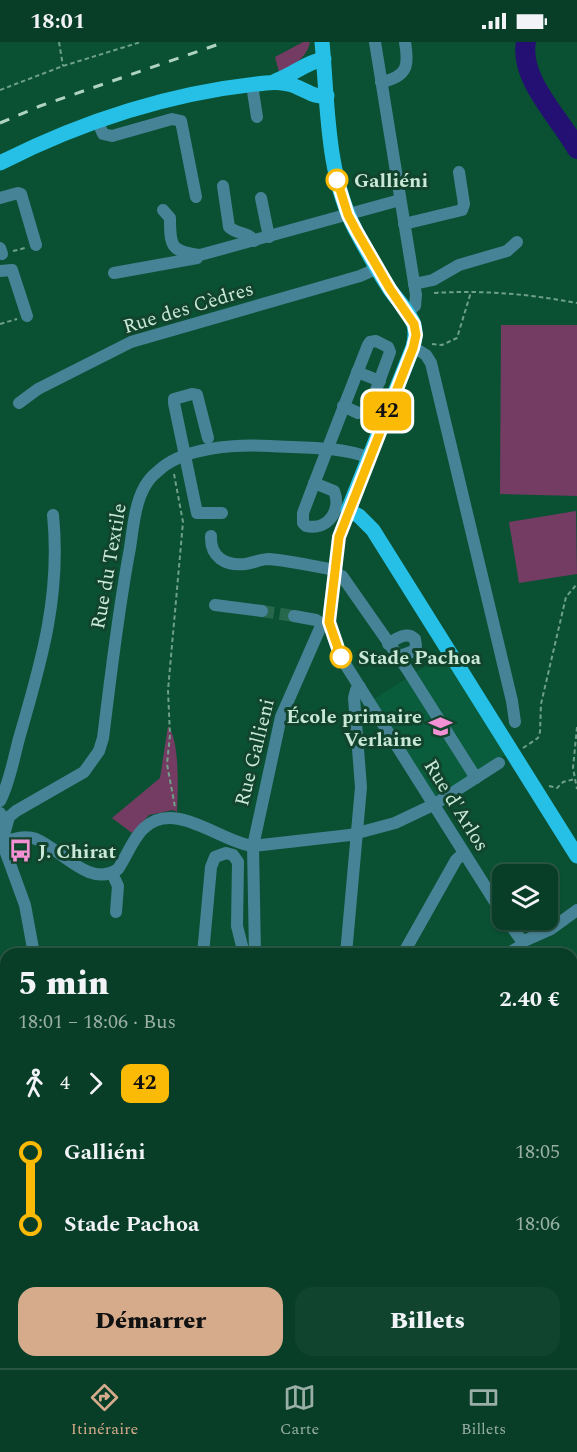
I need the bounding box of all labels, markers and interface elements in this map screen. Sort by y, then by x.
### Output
text: 18:01 [30,5,85,38]
place label: Galliéni [354,166,428,196]
marker: Galliéni [326,169,348,191]
street label: Rue des Cèdres [119,274,257,342]
line badge: 42 [360,392,414,430]
text: 42 [375,395,399,427]
street label: Rue du Textile [83,501,135,631]
place label: Stade Pachoa [358,643,482,673]
marker: Stade Pachoa [330,646,352,668]
street label: Rue Gallieni [227,695,283,809]
place label: École primaire Verlaine [286,702,422,755]
school or university icon: École primaire Verlaine [427,714,453,740]
street label: Rue d'Arlos [416,754,496,857]
place label: J. Chirat [38,837,116,867]
bus stop icon: J. Chirat [7,838,33,864]
map controls [492,864,558,930]
button: layers [492,864,558,930]
text: 5 min [18,959,109,1009]
text: 2.40 € [499,983,560,1016]
text: 18:01 – 18:06 · Bus [18,1007,176,1037]
icon: walk [18,1067,51,1100]
icon: forward [79,1067,112,1100]
text: 42 [133,1067,157,1099]
text: 4 [60,1068,70,1098]
text: Galliéni [64,1136,146,1169]
text: 18:05 [515,1137,560,1167]
text: Stade Pachoa [64,1208,199,1241]
text: 18:06 [515,1209,560,1239]
button: Démarrer [18,1287,283,1356]
button: Billets [295,1287,560,1356]
tab: Itinéraire [71,1381,138,1441]
tab: Carte [280,1381,319,1441]
tab: Billets [461,1381,506,1441]

